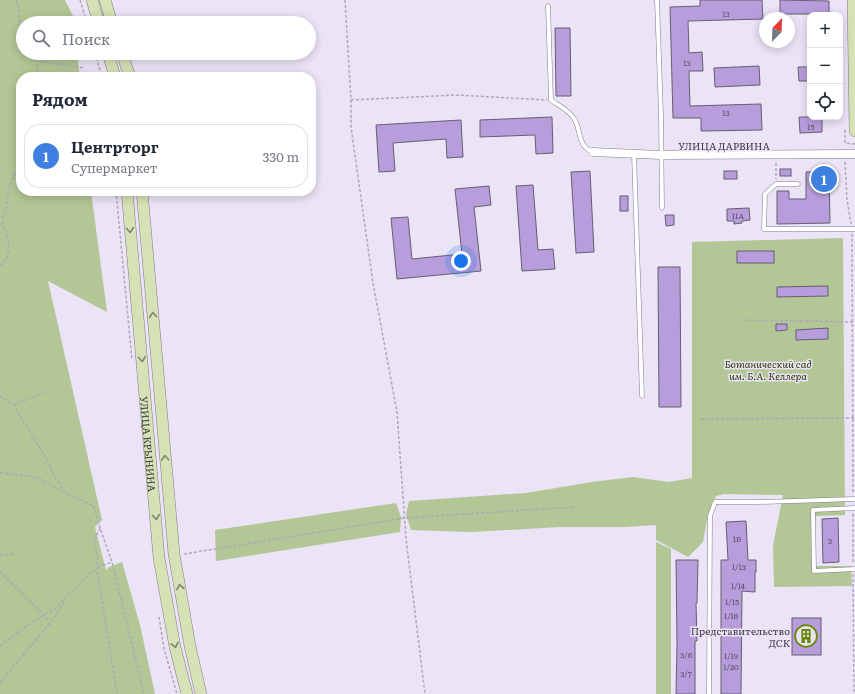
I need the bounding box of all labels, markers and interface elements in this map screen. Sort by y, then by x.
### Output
house number: 13 [722,8,730,19]
north arrow [759,12,795,48]
map controls [807,12,843,120]
button: + [807,12,843,48]
search box [16,16,316,60]
icon: search [30,27,52,49]
text: Поиск [62,27,110,50]
button: − [807,48,843,84]
house number: 13 [683,57,691,68]
button: locate [807,84,843,120]
text: Рядом [32,86,88,111]
house number: 13 [722,107,730,118]
house number: 15 [807,121,815,132]
text: Центрторг [71,135,159,158]
street label: УЛИЦА ДАРВИНА [678,138,770,153]
text: 1 [43,147,49,166]
text: 330 m [263,147,299,166]
text: Супермаркет [71,158,157,177]
pin: 1 [811,164,837,194]
house number: 11А [732,210,744,221]
one-way arrow [126,227,135,233]
your location [451,251,471,271]
one-way arrow [148,312,157,318]
one-way arrow [137,356,146,362]
park label: Ботанический сад им. Б.А. Келлера [724,356,812,383]
street label: УЛИЦА КРЫНИНА [137,396,161,493]
one-way arrow [161,455,170,461]
one-way arrow [151,514,160,520]
house number: 1Б [733,533,741,544]
house number: 3 [828,535,832,546]
house number: 1/13 [732,561,746,572]
house number: 1/14 [731,580,746,591]
one-way arrow [176,584,184,590]
house number: 1/15 [725,596,739,607]
house number: 1/16 [724,610,739,621]
place label: Представительство ДСК [691,623,791,650]
building icon: Представительство ДСК [793,623,819,649]
one-way arrow [170,642,178,648]
house number: 3/6 [680,649,693,660]
house number: 1/19 [724,650,738,661]
house number: 1/20 [723,661,739,672]
house number: 3/7 [680,668,692,679]

